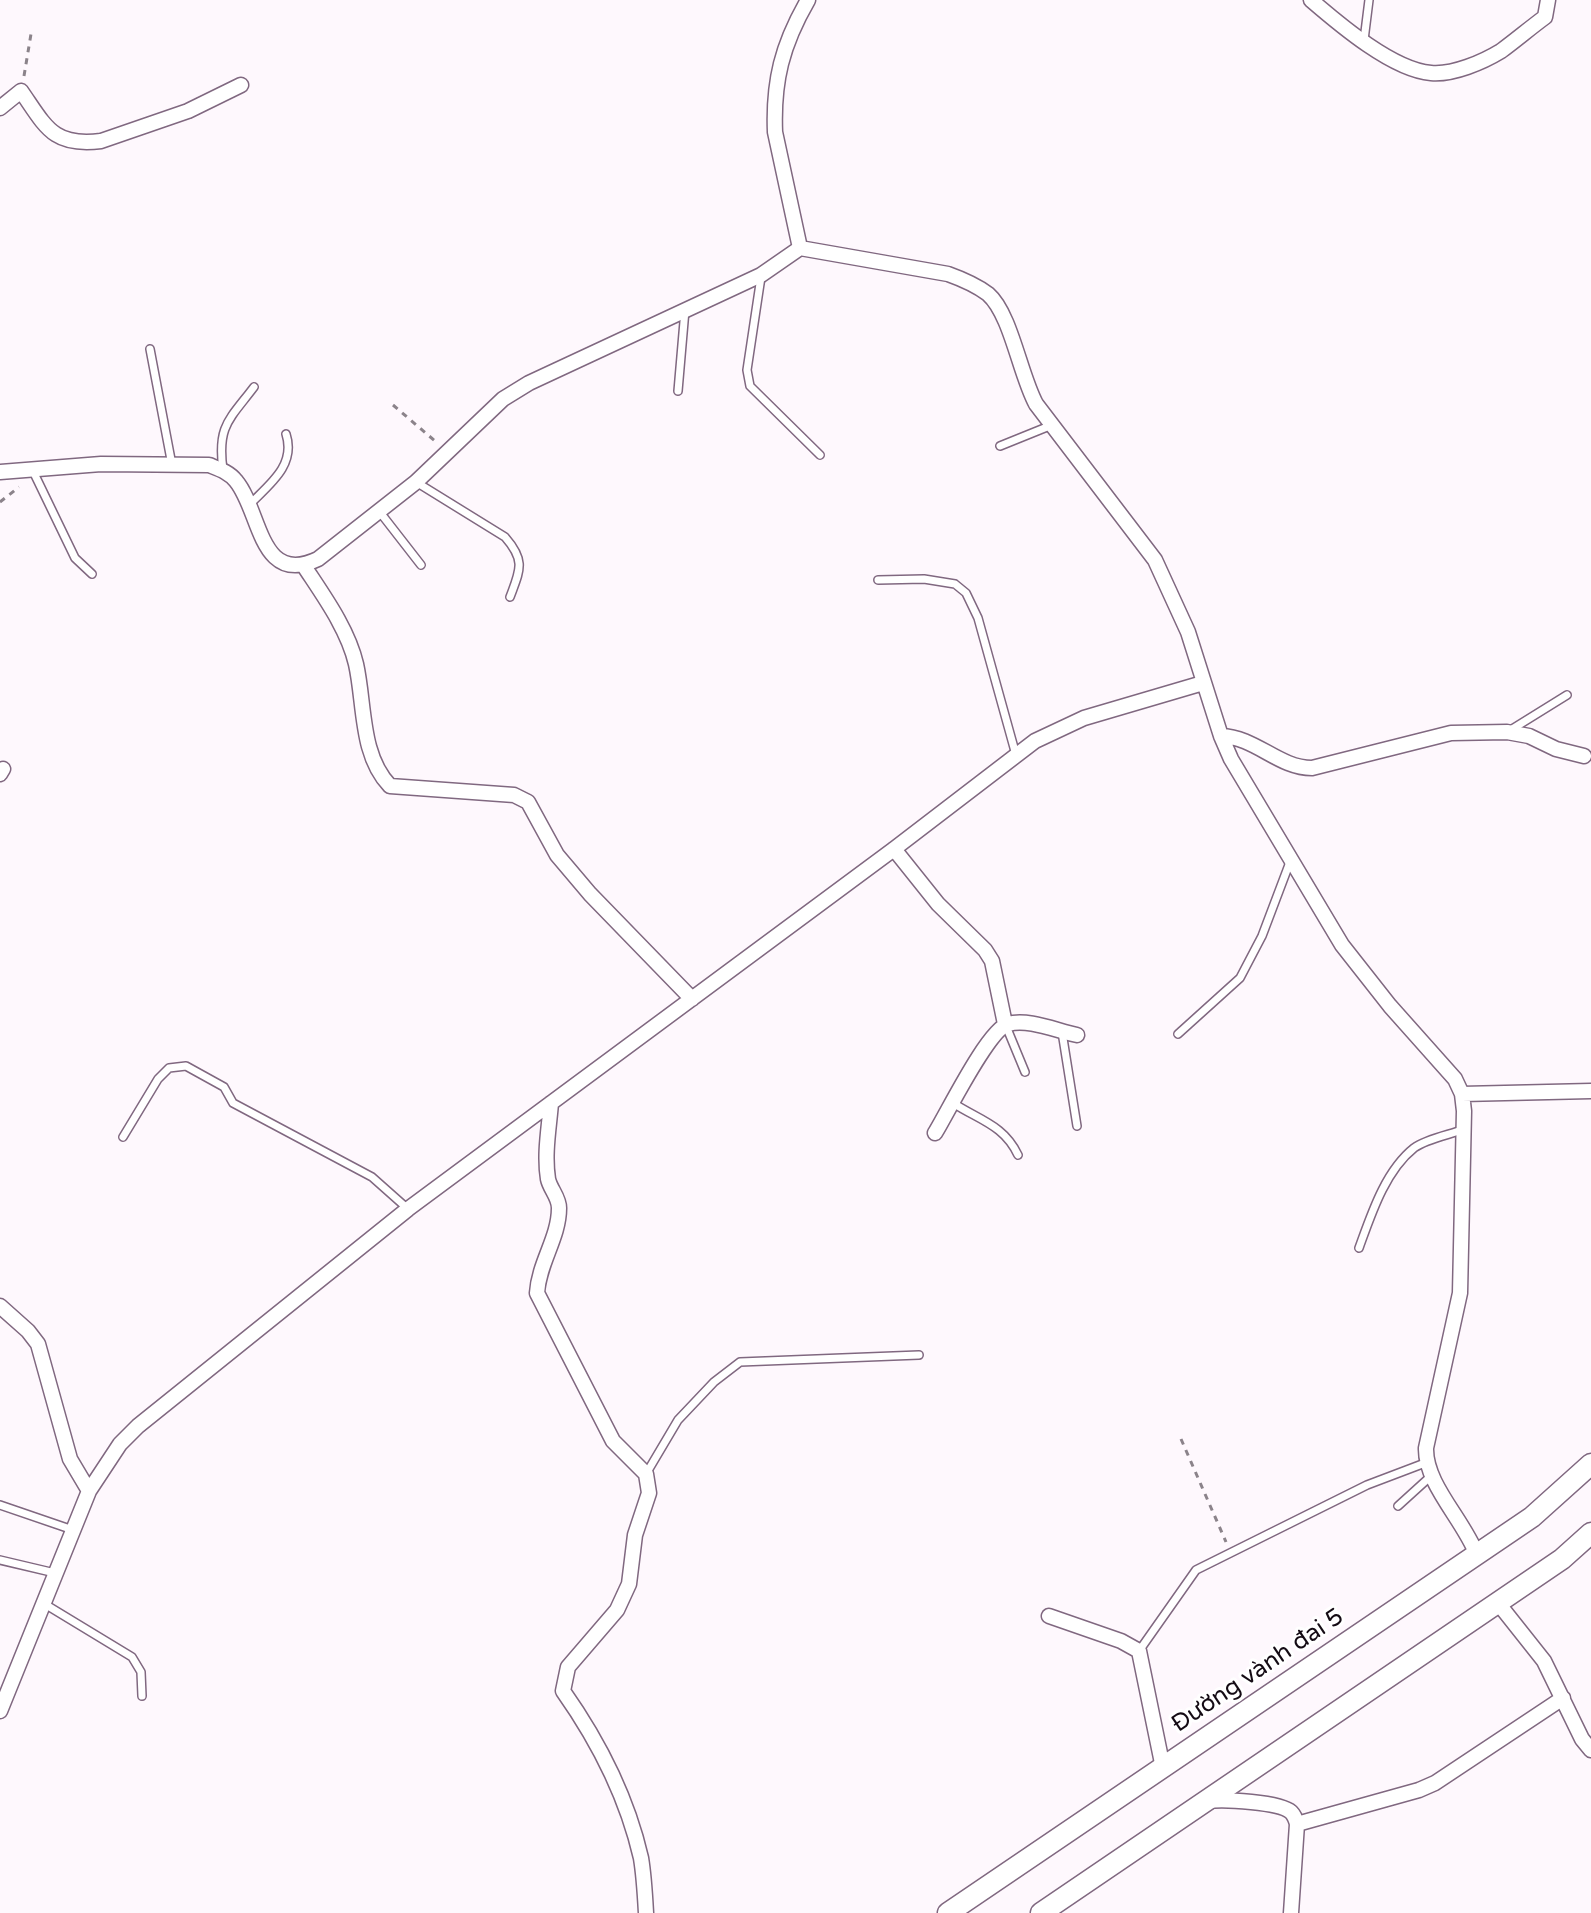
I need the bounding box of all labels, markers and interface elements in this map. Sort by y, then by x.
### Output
street label: Đường vành đai 5 [1167,1603,1349,1739]

